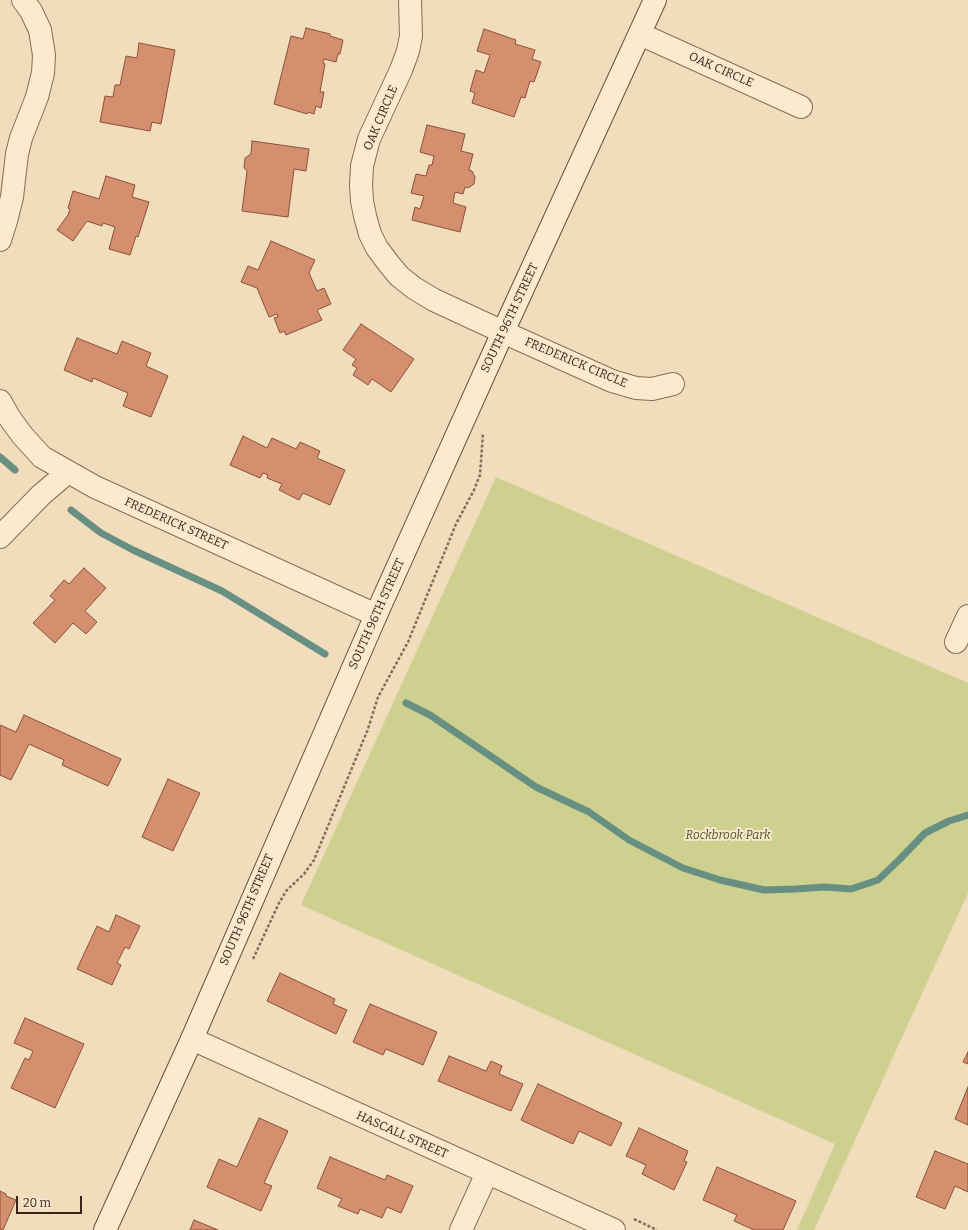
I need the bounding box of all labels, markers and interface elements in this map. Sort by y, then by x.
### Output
street label: OAK CIRCLE [686,49,756,91]
street label: OAK CIRCLE [361,83,401,153]
street label: SOUTH 96TH STREET [478,261,542,375]
street label: FREDERICK CIRCLE [522,335,630,391]
street label: FREDERICK STREET [122,495,230,553]
street label: SOUTH 96TH STREET [346,557,408,671]
park label: Rockbrook Park [686,829,770,843]
street label: SOUTH 96TH STREET [217,852,277,968]
street label: HASCALL STREET [354,1108,450,1162]
scale bar [18,1188,84,1214]
text: 20 m [23,1196,51,1210]

